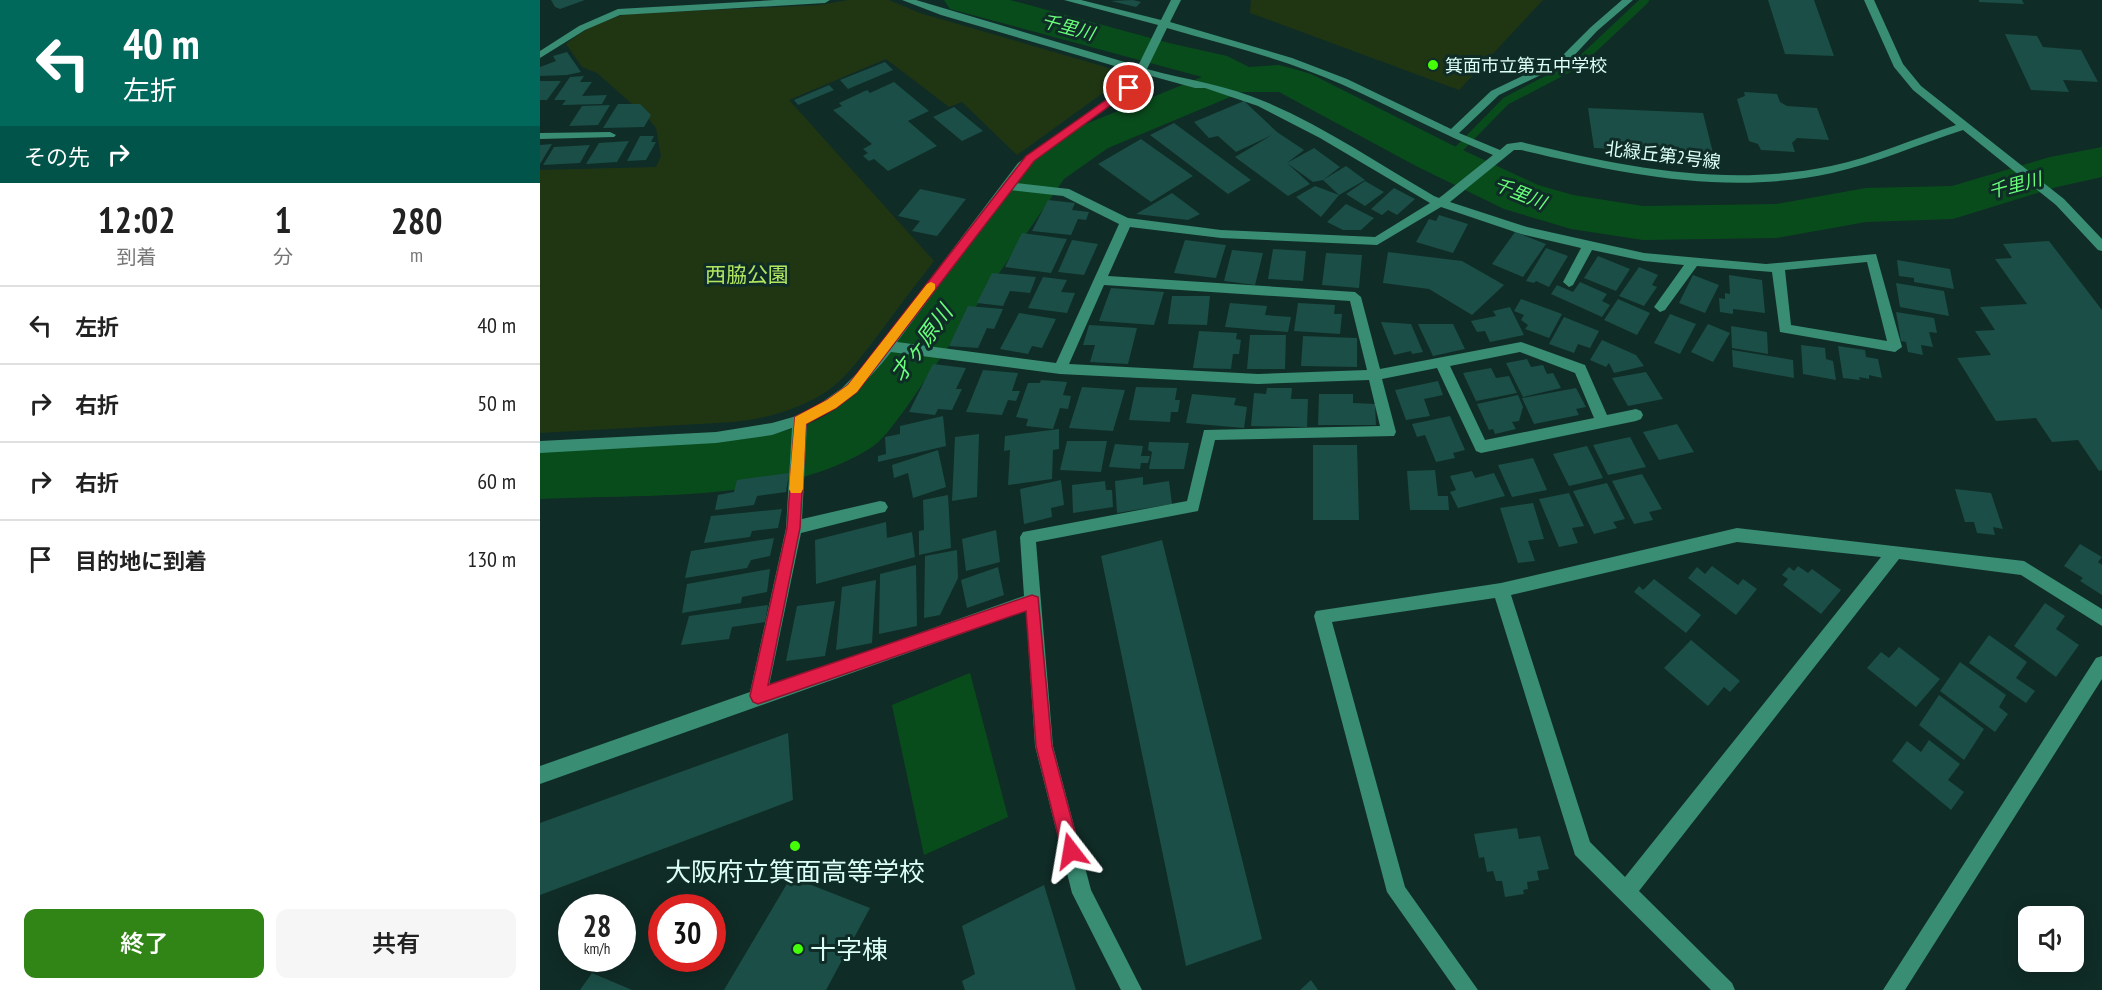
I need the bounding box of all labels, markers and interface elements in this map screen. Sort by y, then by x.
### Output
water label: 千里川 [1039,9,1099,46]
text: 40 m [123,16,200,71]
icon: left [24,24,102,102]
place label: 箕面市立第五中学校 [1445,54,1607,77]
marker: 箕面市立第五中学校 [1426,58,1440,72]
pin [1103,62,1154,113]
icon: arrive [1112,71,1145,104]
text: 左折 [123,73,177,107]
street label: 北緑丘第2号線 [1604,137,1722,173]
icon: right [102,138,135,171]
text: その先 [24,143,90,171]
water label: 千里川 [1986,166,2046,203]
water label: 千里川 [1491,172,1551,215]
text: 12:02 [98,196,176,243]
text: 1 [275,196,292,243]
text: 280 [391,197,442,244]
text: m [410,242,423,268]
text: 到着 [117,244,157,270]
text: 分 [273,244,293,270]
park label: 西脇公園 [705,261,789,288]
water label: 才ヶ原川 [884,298,959,387]
icon: left [24,309,57,342]
text: 40 m [477,311,516,339]
text: 左折 [75,313,119,341]
icon: right [24,387,57,420]
text: 50 m [477,389,516,417]
text: 右折 [75,391,119,419]
icon: right [24,465,57,498]
text: 60 m [477,467,516,495]
text: 右折 [75,469,119,497]
icon: arrive [24,543,57,576]
text: 130 m [467,545,516,573]
text: 目的地に到着 [75,547,207,575]
position arrow [1039,819,1103,883]
marker: 大阪府立箕面高等学校 [788,839,802,853]
place label: 大阪府立箕面高等学校 [665,855,925,888]
speed limit sign: 30 [648,894,726,972]
text: 28 [583,906,611,945]
map controls [2018,906,2084,972]
button: sound [2018,906,2084,972]
button: 終了 [24,909,264,978]
button: 共有 [276,909,516,978]
place label: 十字棟 [810,933,888,966]
text: km/h [584,939,610,958]
marker: 十字棟 [791,942,805,956]

